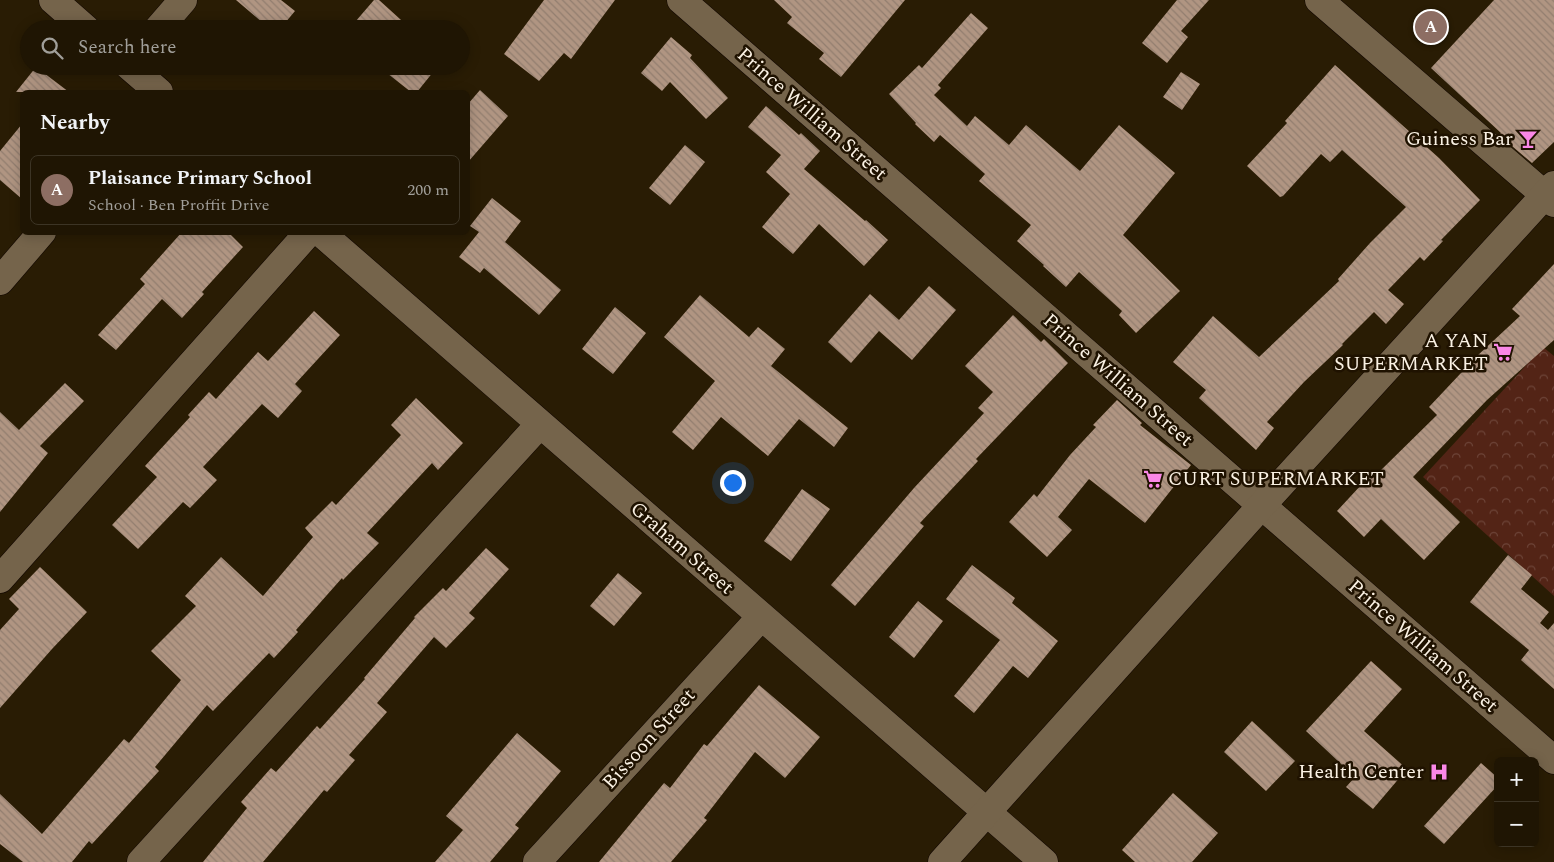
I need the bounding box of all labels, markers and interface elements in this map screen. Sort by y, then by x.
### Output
pin: A [1415,8,1447,46]
search box [20,20,470,75]
text: Search here [78,33,177,62]
icon: search [38,34,66,62]
street label: Prince William Street [730,40,894,188]
text: Nearby [40,107,110,139]
place label: Guiness Bar [1406,124,1513,154]
bar icon: Guiness Bar [1517,128,1539,150]
text: Plaisance Primary School [88,164,312,193]
text: A [51,178,63,202]
text: 200 m [407,178,449,202]
text: School · Ben Proffit Drive [88,193,269,217]
street label: Prince William Street [1036,306,1200,454]
place label: A YAN SUPERMARKET [1334,326,1488,379]
supermarket icon: A YAN SUPERMARKET [1492,341,1514,363]
place label: CURT SUPERMARKET [1168,464,1384,494]
supermarket icon: CURT SUPERMARKET [1142,468,1164,490]
your location [720,470,746,496]
street label: Graham Street [623,494,741,602]
street label: Prince William Street [1341,572,1505,720]
street label: Bissoon Street [595,682,703,796]
place label: Health Center [1298,757,1424,787]
map controls [1494,757,1539,847]
button: + [1494,757,1539,802]
hospital icon: Health Center [1428,761,1450,783]
button: − [1494,802,1539,847]

